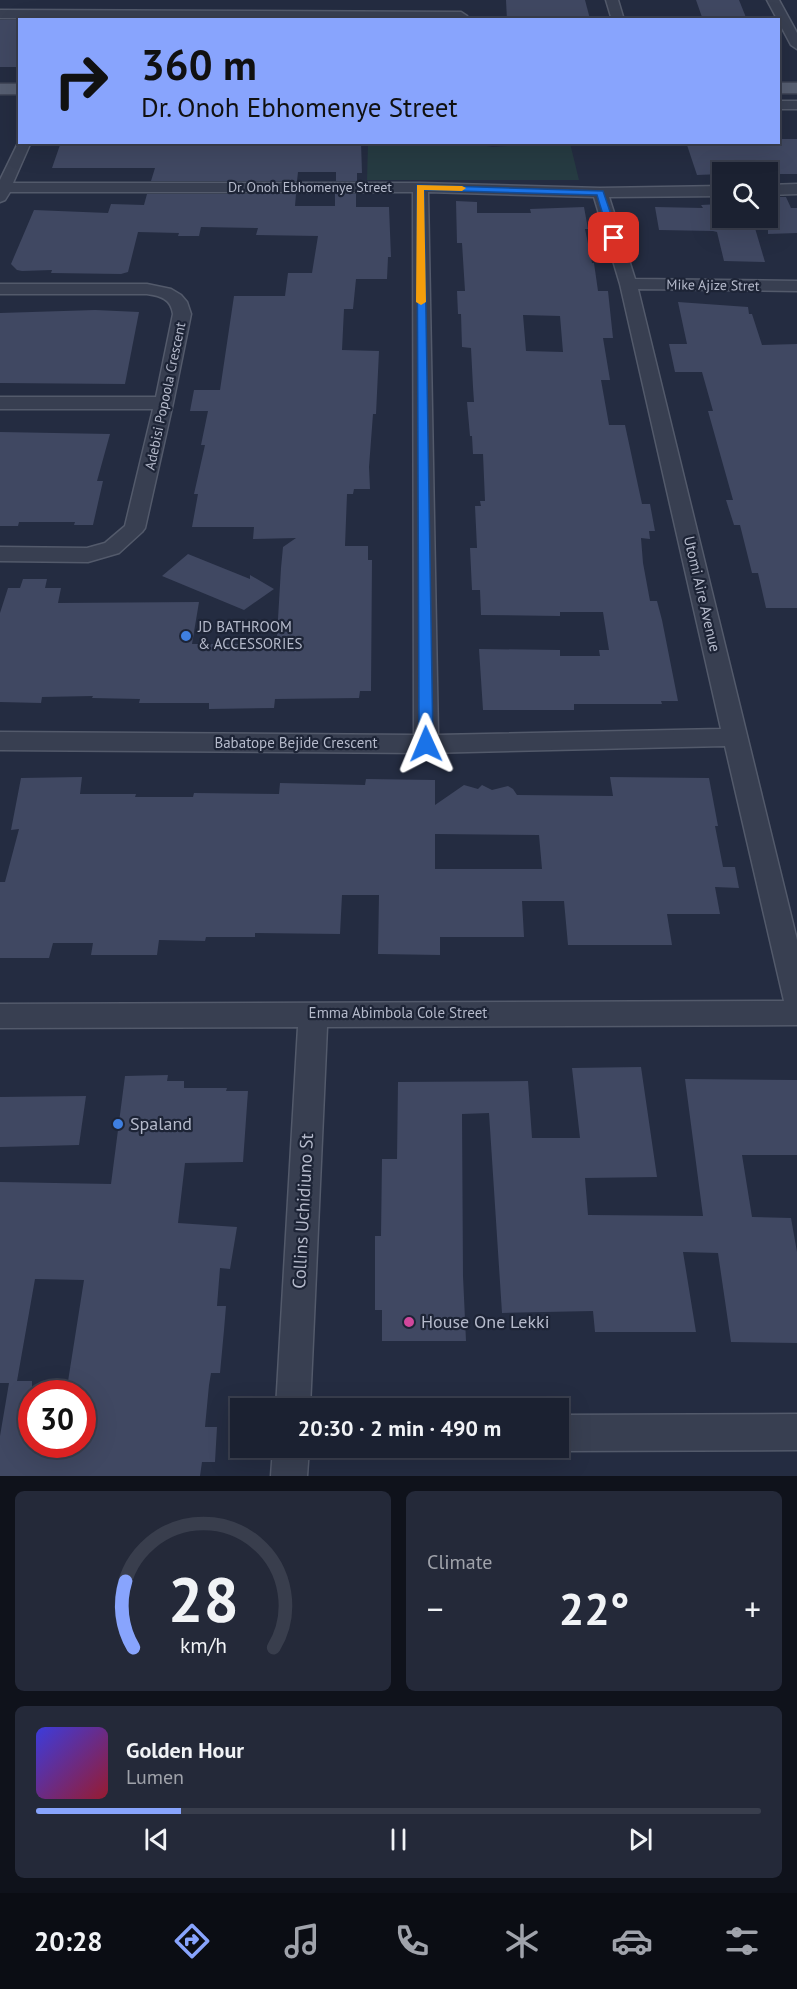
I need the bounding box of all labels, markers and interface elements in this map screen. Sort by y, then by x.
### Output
text: 360 m [141,37,257,92]
icon: right [42,42,120,120]
text: Dr. Onoh Ebhomenye Street [141,90,458,124]
map controls [712,162,778,228]
button: search [712,162,778,228]
street label: Dr. Onoh Ebhomenye Street [228,178,392,196]
pin [588,212,639,263]
icon: arrive [597,221,630,254]
street label: Mike Ajize Stret [666,275,760,295]
street label: Adebisi Popoola Crescent [141,320,190,472]
street label: Utomi Aire Avenue [680,534,725,654]
place label: JD BATHROOM & ACCESSORIES [197,617,302,653]
marker: JD BATHROOM & ACCESSORIES [179,629,193,643]
position arrow [394,712,458,776]
street label: Babatope Bejide Crescent [214,733,378,752]
street label: Emma Abimbola Cole Street [309,1003,487,1022]
place label: Spaland [130,1112,192,1135]
marker: Spaland [111,1117,125,1131]
street label: Collins Uchidiuno St [287,1133,318,1289]
place label: House One Lekki [421,1310,550,1333]
marker: House One Lekki [402,1315,416,1329]
speed limit sign: 30 [18,1380,96,1458]
text: 20:30 · 2 min · 490 m [298,1414,501,1442]
text: Climate [427,1549,493,1575]
text: 28 [168,1558,238,1639]
text: 22° [559,1579,629,1637]
text: − [427,1587,444,1630]
text: + [744,1587,761,1630]
text: km/h [179,1631,226,1659]
text: Golden Hour [126,1736,244,1764]
text: Lumen [126,1764,184,1790]
icon: previous [140,1823,173,1856]
icon: pause [382,1823,415,1856]
icon: next [624,1823,657,1856]
icon: directions [171,1920,213,1962]
icon: music [281,1920,323,1962]
icon: phone [391,1920,433,1962]
icon: climate [501,1920,543,1962]
icon: car [611,1920,653,1962]
icon: filters [721,1920,763,1962]
text: 20:28 [34,1924,103,1958]

